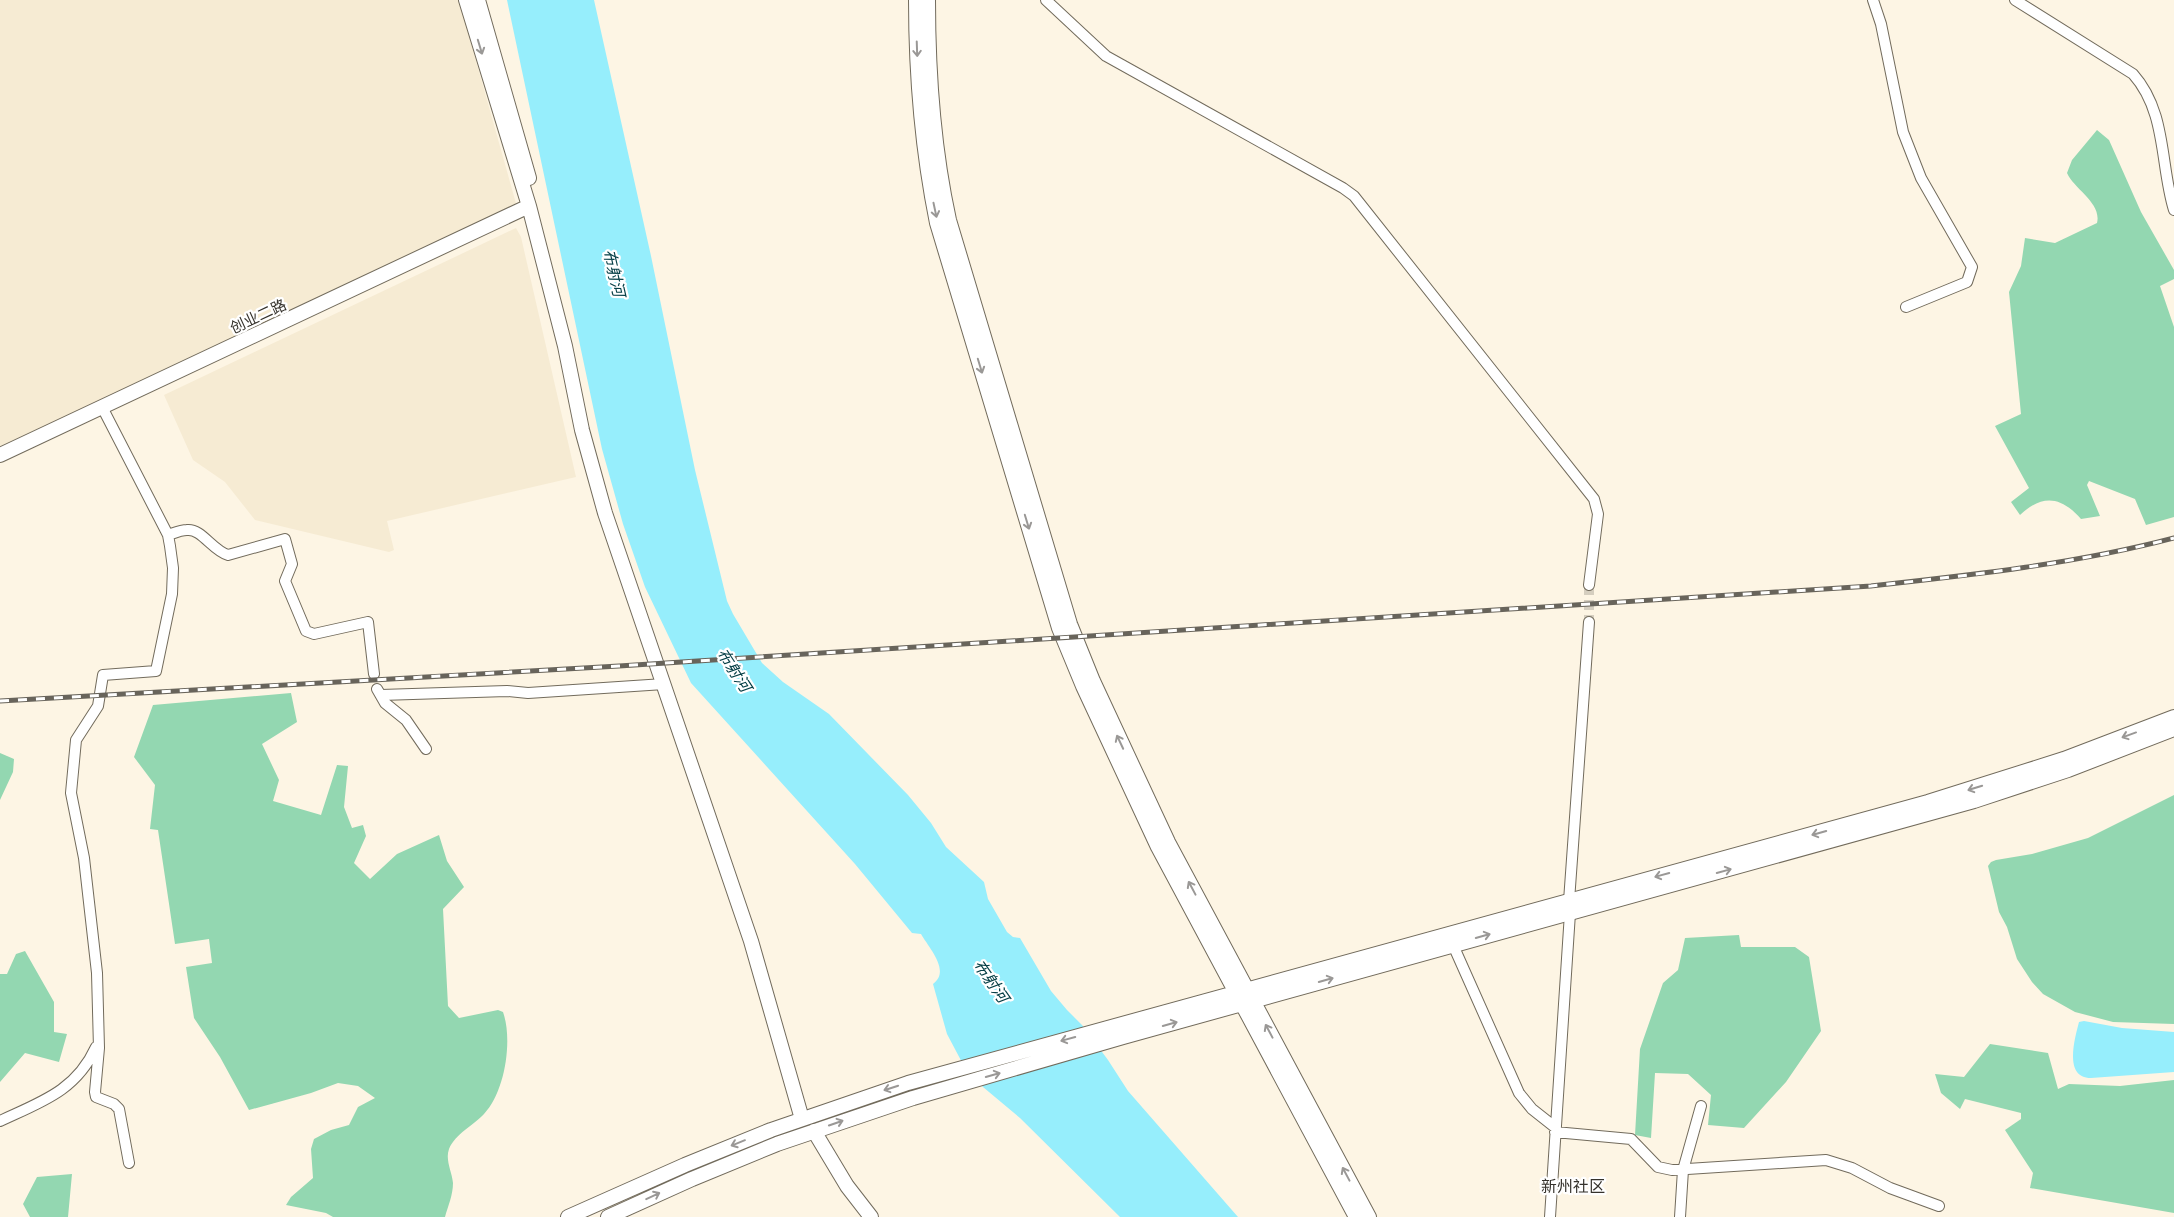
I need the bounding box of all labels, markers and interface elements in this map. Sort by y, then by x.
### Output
one-way arrow [475,38,485,54]
one-way arrow [912,40,922,56]
one-way arrow [931,202,940,218]
water label: 布射河 [598,247,630,302]
street label: 创业二路 [227,295,289,337]
one-way arrow [975,358,985,374]
one-way arrow [1022,513,1032,529]
water label: 布射河 [712,644,758,698]
one-way arrow [2121,731,2137,740]
one-way arrow [1115,735,1125,750]
one-way arrow [1968,784,1984,794]
one-way arrow [1811,828,1827,838]
one-way arrow [1716,866,1732,875]
one-way arrow [1655,871,1671,881]
one-way arrow [1187,881,1196,896]
one-way arrow [1474,931,1490,941]
water label: 布射河 [969,955,1015,1009]
one-way arrow [1318,975,1334,984]
one-way arrow [1161,1018,1177,1028]
one-way arrow [1264,1024,1273,1039]
one-way arrow [1061,1035,1077,1045]
one-way arrow [984,1069,1000,1079]
one-way arrow [883,1084,899,1094]
one-way arrow [828,1118,843,1127]
one-way arrow [731,1139,746,1148]
one-way arrow [1341,1167,1350,1182]
district label: 新州社区 [1541,1176,1605,1197]
one-way arrow [645,1191,660,1201]

